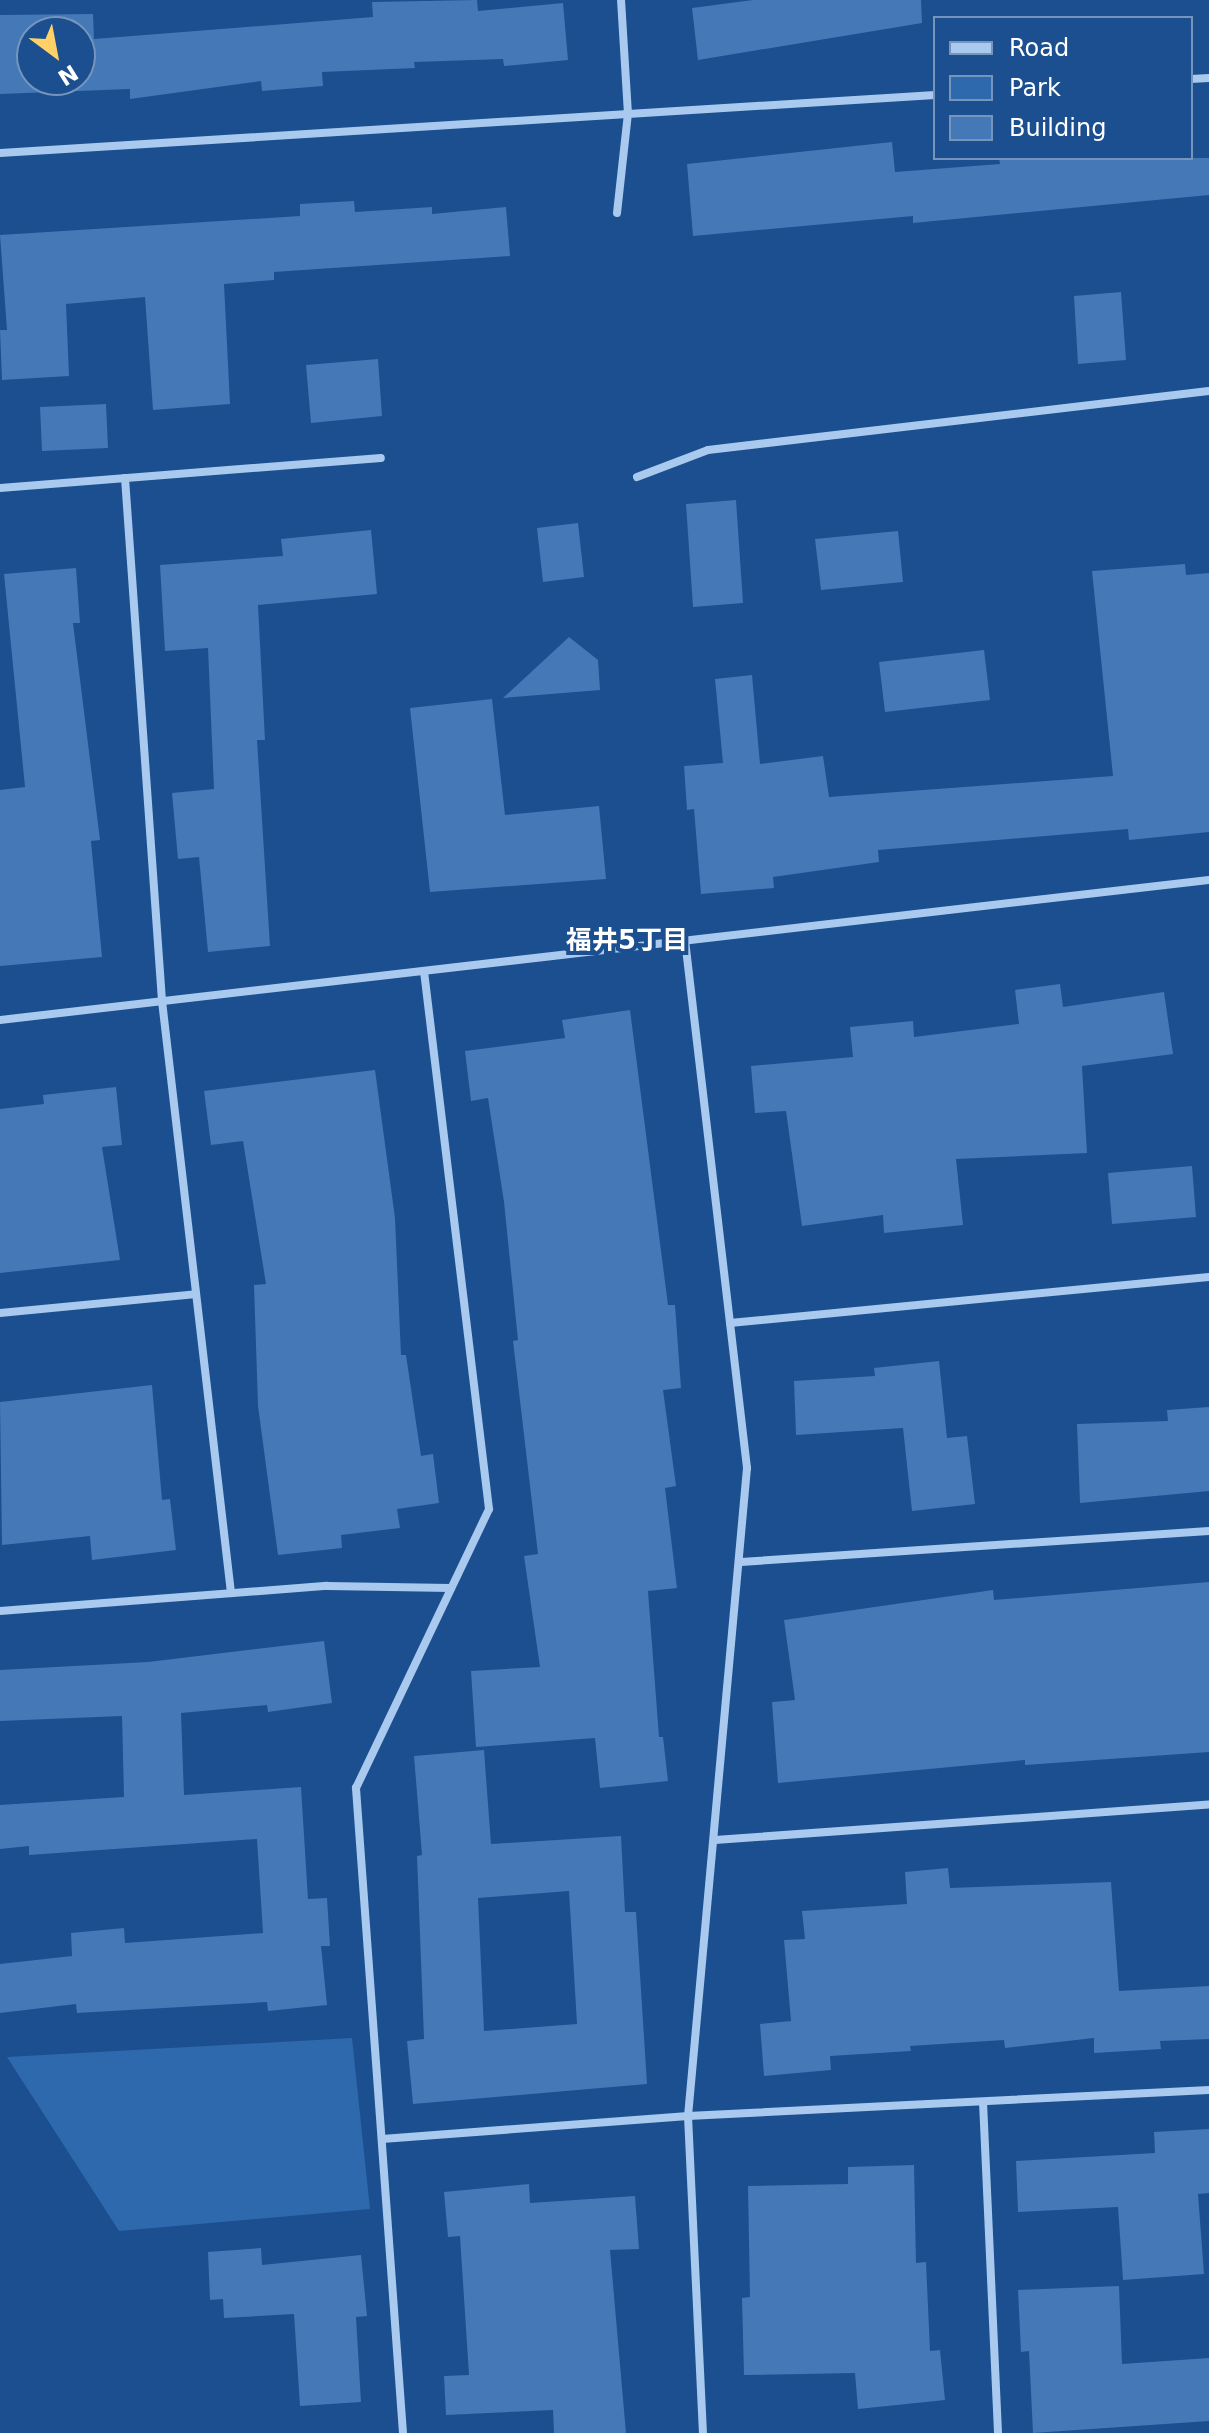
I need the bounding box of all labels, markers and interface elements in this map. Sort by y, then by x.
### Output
north arrow [16,16,96,96]
legend [933,16,1193,160]
text: Road [1009,34,1069,62]
text: N [53,60,82,91]
text: Park [1009,74,1061,102]
text: Building [1009,114,1106,142]
district label: 福井5丁目 [566,925,688,957]

